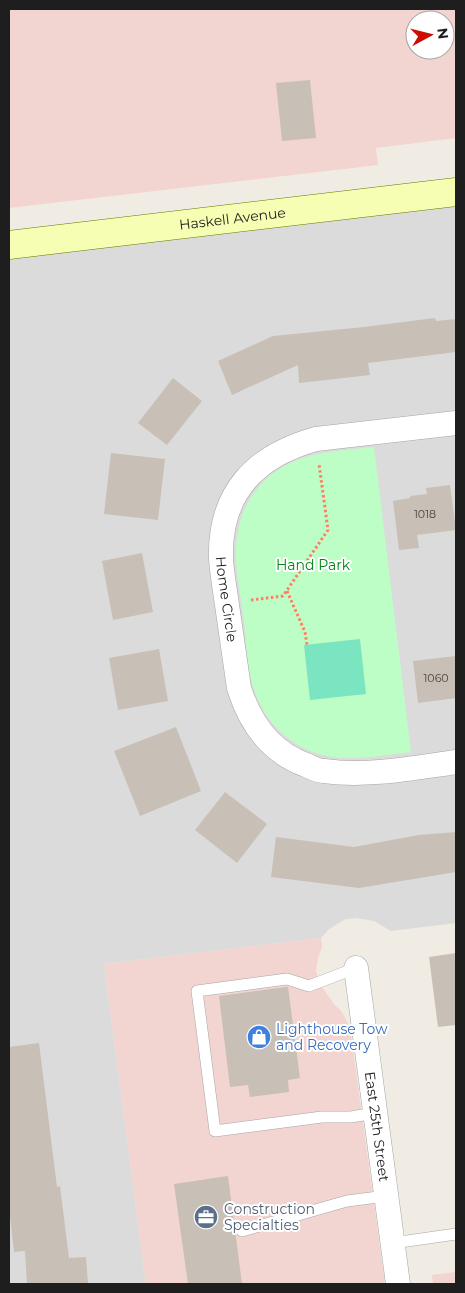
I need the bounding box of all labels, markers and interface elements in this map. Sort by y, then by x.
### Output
north arrow [405,10,455,60]
text: N [433,27,453,40]
street label: Haskell Avenue [178,203,287,234]
house number: 1018 [414,507,436,521]
street label: Home Circle [212,556,241,643]
park label: Hand Park [276,556,351,574]
house number: 1060 [423,671,449,685]
place label: Lighthouse Tow and Recovery [276,1020,388,1054]
shop icon: Lighthouse Tow and Recovery [246,1024,272,1050]
street label: East 25th Street [361,1070,393,1183]
place label: Construction Specialties [224,1200,315,1234]
office icon: Construction Specialties [193,1204,219,1230]

